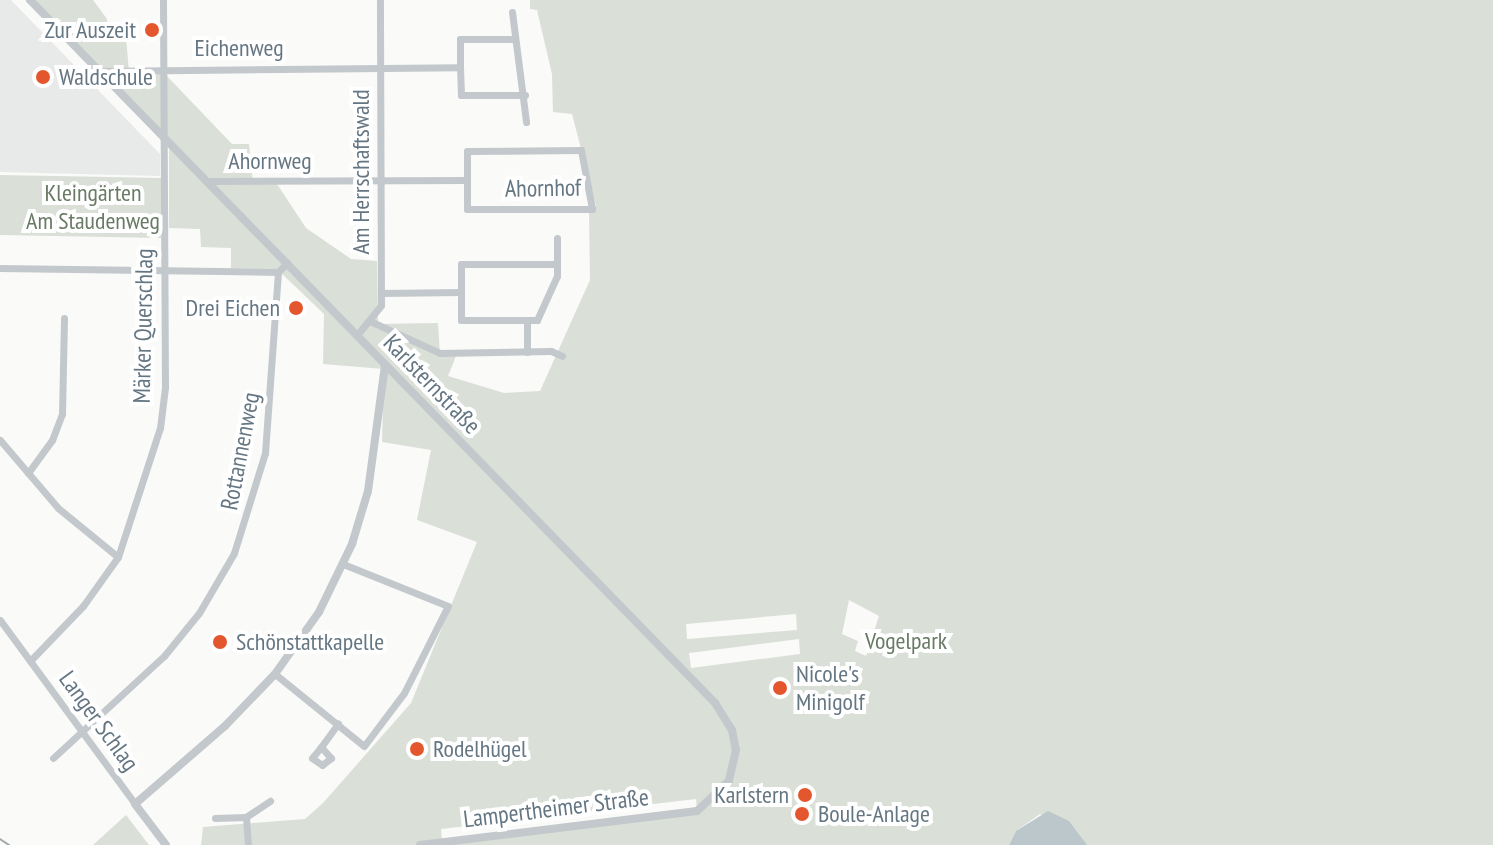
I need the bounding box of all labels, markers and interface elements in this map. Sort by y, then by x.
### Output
place label: Zur Auszeit [44,16,136,44]
marker: Zur Auszeit [143,21,161,39]
street label: Eichenweg [194,34,284,62]
place label: Waldschule [59,63,153,91]
marker: Waldschule [34,68,52,86]
street label: Am Herrschaftswald [347,89,375,255]
street label: Ahornweg [228,147,312,175]
street label: Ahornhof [505,173,581,203]
park label: Kleingärten Am Staudenweg [26,179,160,235]
street label: Märker Querschlag [127,248,159,404]
place label: Drei Eichen [186,294,280,322]
marker: Drei Eichen [287,299,305,317]
street label: Karlsternstraße [377,328,487,440]
street label: Rottannenweg [214,390,266,512]
park label: Vogelpark [865,627,947,655]
place label: Schönstattkapelle [236,628,384,656]
marker: Schönstattkapelle [211,633,229,651]
place label: Nicole's Minigolf [796,660,865,716]
street label: Langer Schlag [53,665,145,777]
marker: Nicole's Minigolf [771,679,789,697]
place label: Rodelhügel [433,735,527,763]
marker: Rodelhügel [408,740,426,758]
place label: Karlstern [714,781,789,809]
street label: Lampertheimer Straße [462,782,650,834]
marker: Karlstern [796,786,814,804]
place label: Boule-Anlage [818,800,930,828]
marker: Boule-Anlage [793,805,811,823]

